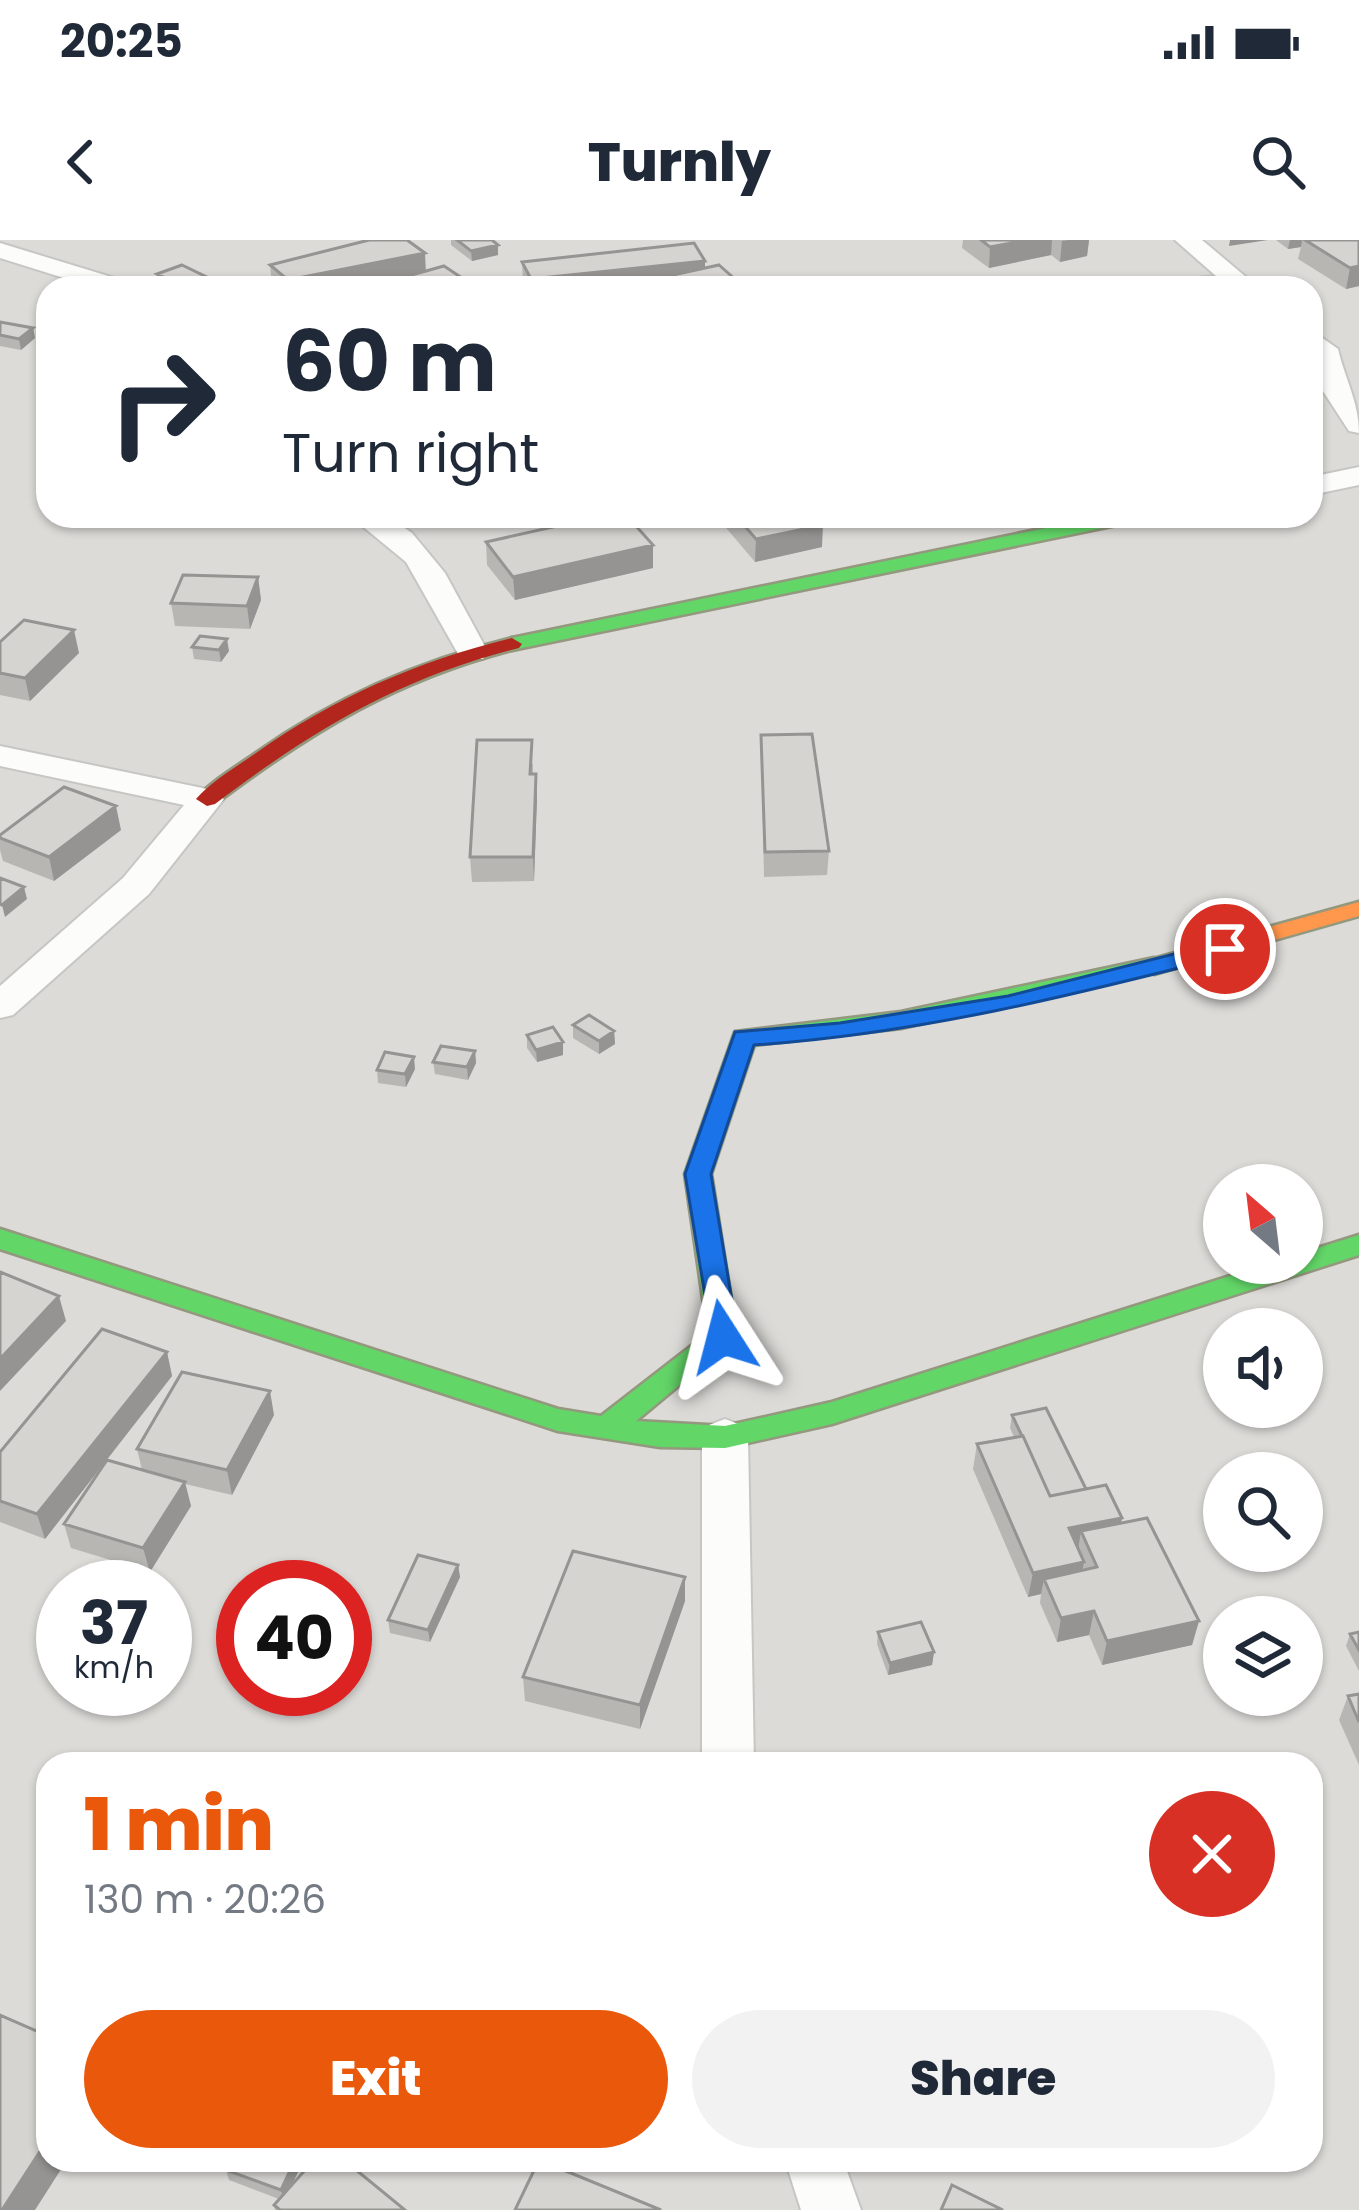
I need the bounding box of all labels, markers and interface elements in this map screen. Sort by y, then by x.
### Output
text: 20:25 [60,10,183,73]
text: Turnly [588,124,771,200]
icon: back [48,129,114,195]
icon: search [1245,129,1311,195]
text: 60 m [282,303,497,420]
icon: right [84,324,240,480]
text: Turn right [282,415,539,491]
pin [1174,898,1276,1000]
icon: arrive [1192,916,1258,982]
north arrow [1203,1164,1323,1284]
map controls [1203,1164,1323,1716]
position arrow [660,1274,786,1400]
button: sound [1203,1308,1323,1428]
button: search [1203,1452,1323,1572]
speed limit sign: 40 [216,1560,372,1716]
text: 37 [80,1581,148,1665]
button: layers [1203,1596,1323,1716]
text: km/h [74,1646,154,1689]
text: 1 min [84,1774,274,1875]
button: close [1149,1791,1275,1917]
text: 130 m · 20:26 [84,1872,326,1927]
button: Exit [84,2010,668,2148]
button: Share [692,2010,1275,2148]

